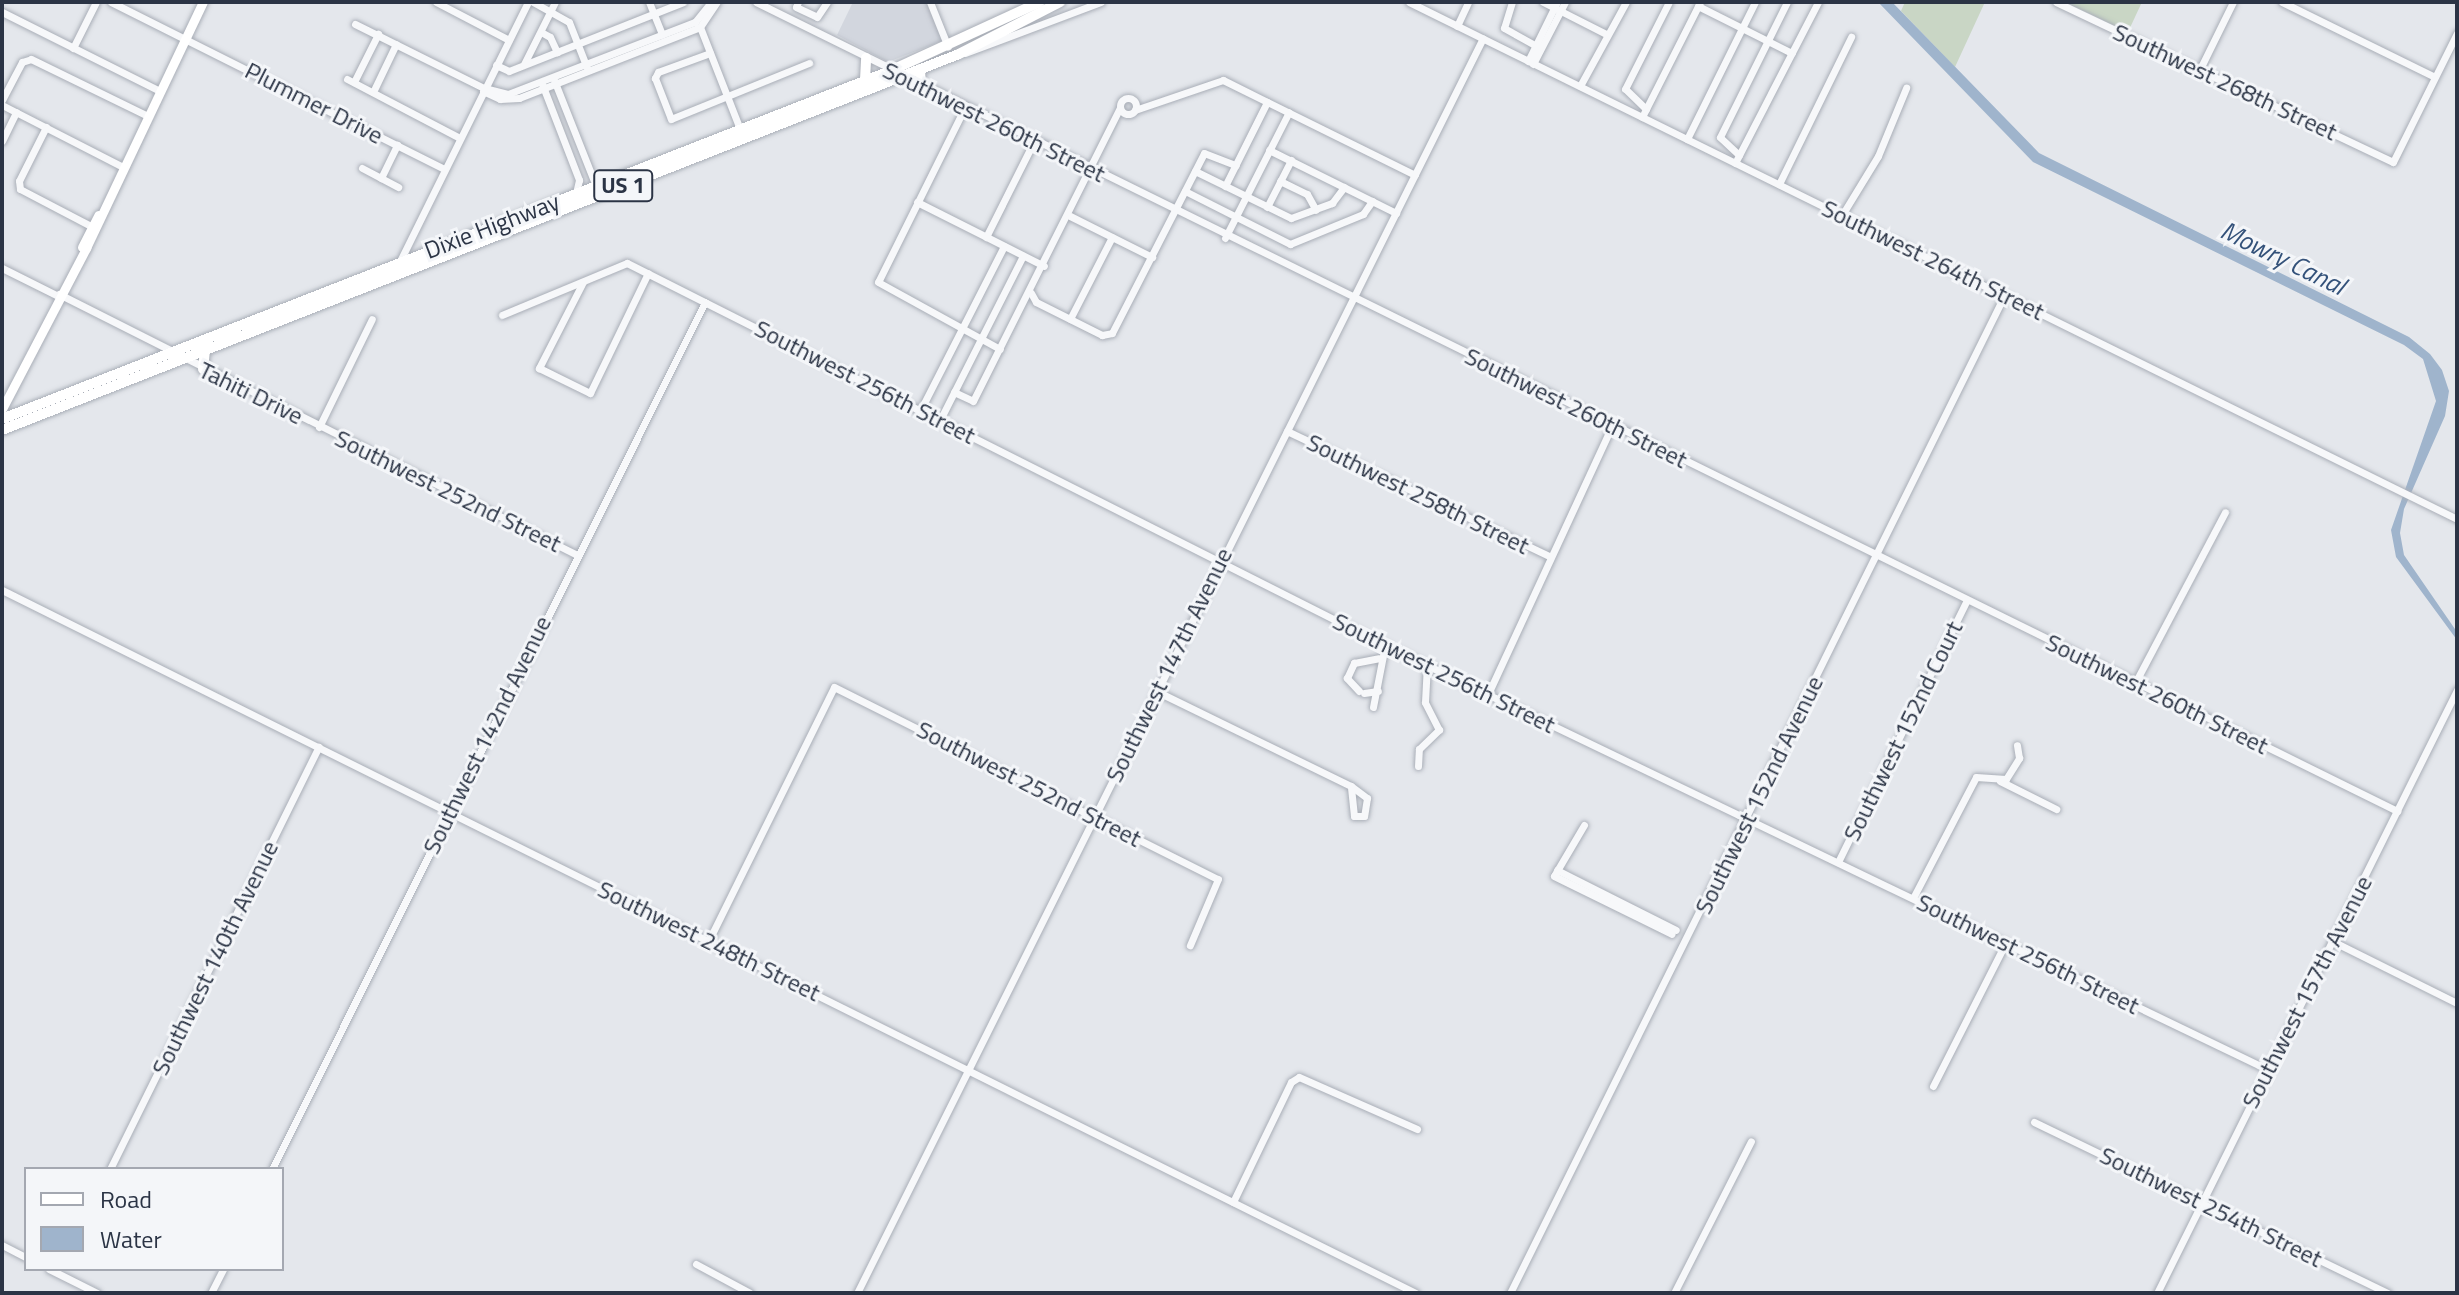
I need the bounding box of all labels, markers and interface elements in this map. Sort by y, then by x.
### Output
street label: Southwest 268th Street [2109,17,2341,147]
street label: Plummer Drive [240,56,388,150]
street label: Southwest 260th Street [878,56,1110,188]
road number: US 1 [593,168,653,204]
street label: Dixie Highway [420,187,564,265]
street label: Southwest 264th Street [1817,194,2049,326]
water label: Mowry Canal [2216,214,2350,302]
street label: Southwest 256th Street [750,314,980,450]
street label: Southwest 260th Street [1460,342,1692,474]
street label: Tahiti Drive [194,355,308,431]
street label: Southwest 252nd Street [330,424,566,558]
street label: Southwest 258th Street [1302,428,1534,560]
street label: Southwest 147th Avenue [1100,543,1238,787]
street label: Southwest 256th Street [1328,607,1560,739]
street label: Southwest 142nd Avenue [417,611,557,859]
street label: Southwest 152nd Court [1837,616,1969,846]
street label: Southwest 260th Street [2041,628,2273,760]
street label: Southwest 152nd Avenue [1689,671,1829,919]
street label: Southwest 252nd Street [912,715,1146,853]
street label: Southwest 140th Avenue [146,836,284,1080]
street label: Southwest 157th Avenue [2236,871,2378,1113]
street label: Southwest 248th Street [593,875,825,1007]
street label: Southwest 256th Street [1912,888,2144,1020]
street label: Southwest 254th Street [2095,1141,2327,1273]
legend [24,1167,284,1271]
text: Road [100,1181,152,1217]
text: Water [100,1221,162,1257]

